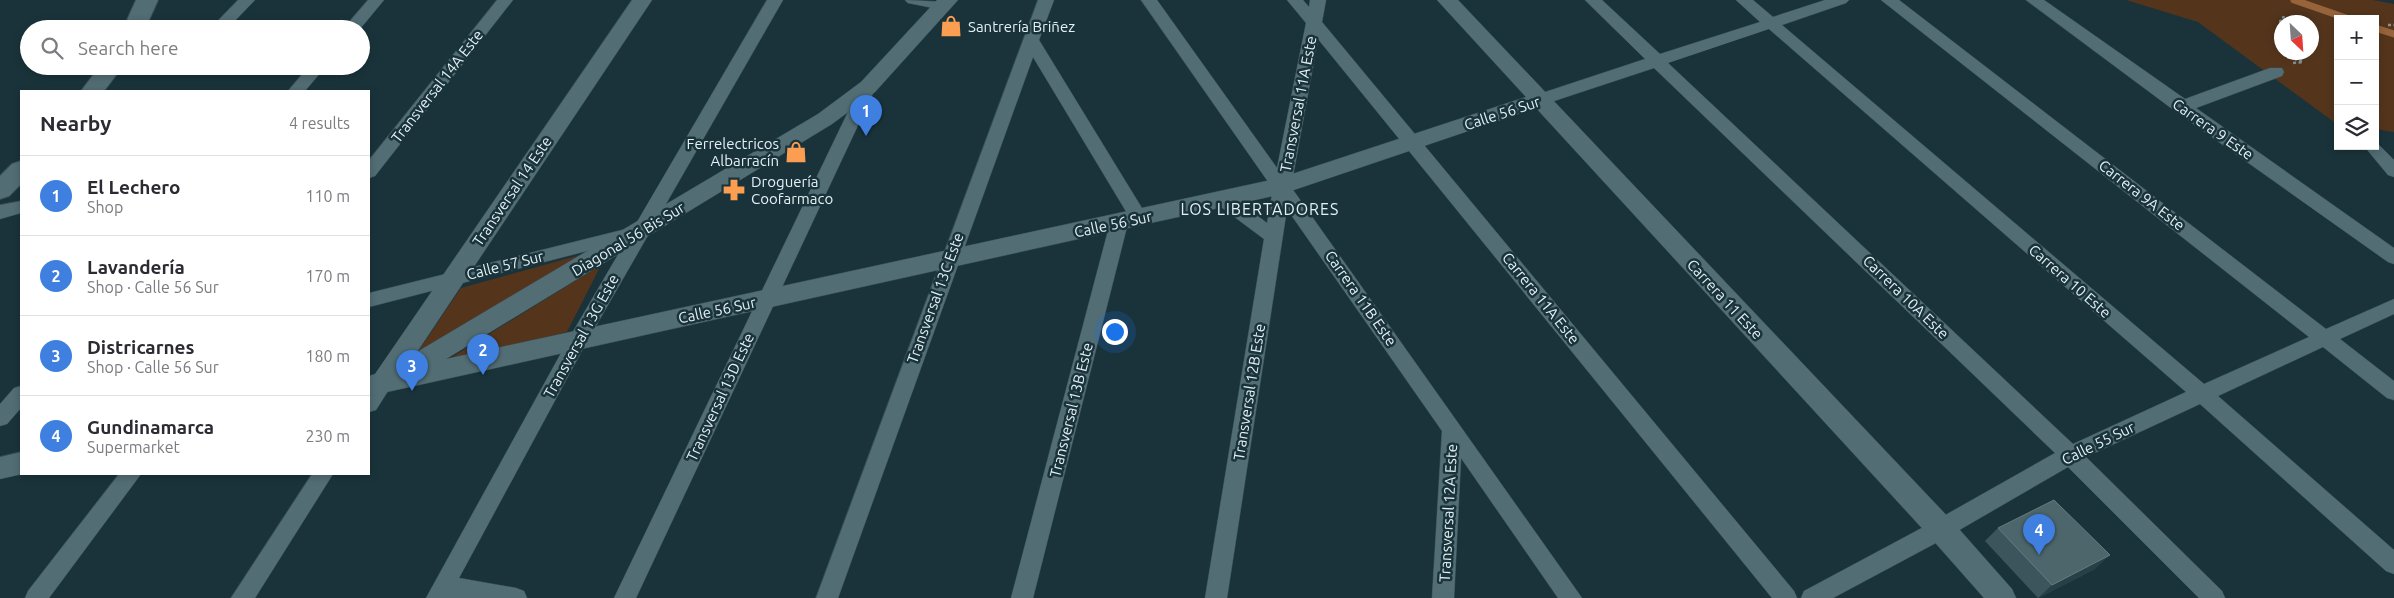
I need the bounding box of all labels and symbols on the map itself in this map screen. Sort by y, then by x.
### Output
shop icon: Santrería Briñez [938,13,964,39]
north arrow [2274,15,2319,60]
place label: Santrería Briñez [968,18,1075,35]
street label: Transversal 14A Este [388,26,486,146]
street label: Transversal 11A Este [1276,34,1320,174]
street label: Calle 56 Sur [1462,93,1542,133]
pin: 1 [850,95,882,136]
street label: Carrera 9 Este [2169,95,2257,163]
street label: Transversal 14 Este [469,133,555,249]
place label: Ferrelectricos Albarracín [687,135,779,169]
shop icon: Ferrelectricos Albarracín [783,139,809,165]
street label: Carrera 9A Este [2096,156,2188,234]
place label: Droguería Coofarmaco [751,173,833,207]
pharmacy icon: Droguería Coofarmaco [721,177,747,203]
street label: Diagonal 56 Bis Sur [569,198,688,279]
district label: LOS LIBERTADORES [1181,200,1339,218]
street label: Calle 56 Sur [1073,207,1154,241]
street label: Transversal 13C Este [903,230,967,366]
street label: Carrera 10 Este [2026,241,2114,321]
street label: Calle 57 Sur [465,247,546,283]
street label: Carrera 11B Este [1322,247,1400,349]
street label: Carrera 11A Este [1499,249,1583,347]
street label: Carrera 10A Este [1860,252,1952,342]
street label: Carrera 11 Este [1684,256,1766,342]
street label: Transversal 13G Este [540,271,622,401]
street label: Calle 56 Sur [677,293,758,327]
your location [1102,319,1128,345]
street label: Transversal 12B Este [1230,322,1268,462]
street label: Transversal 13D Este [683,330,757,464]
pin: 2 [467,334,499,375]
street label: Transversal 13B Este [1046,341,1096,479]
pin: 3 [396,350,428,391]
street label: Calle 55 Sur [2059,418,2137,468]
street label: Transversal 12A Este [1436,443,1460,583]
pin: 4 [2023,514,2055,555]

